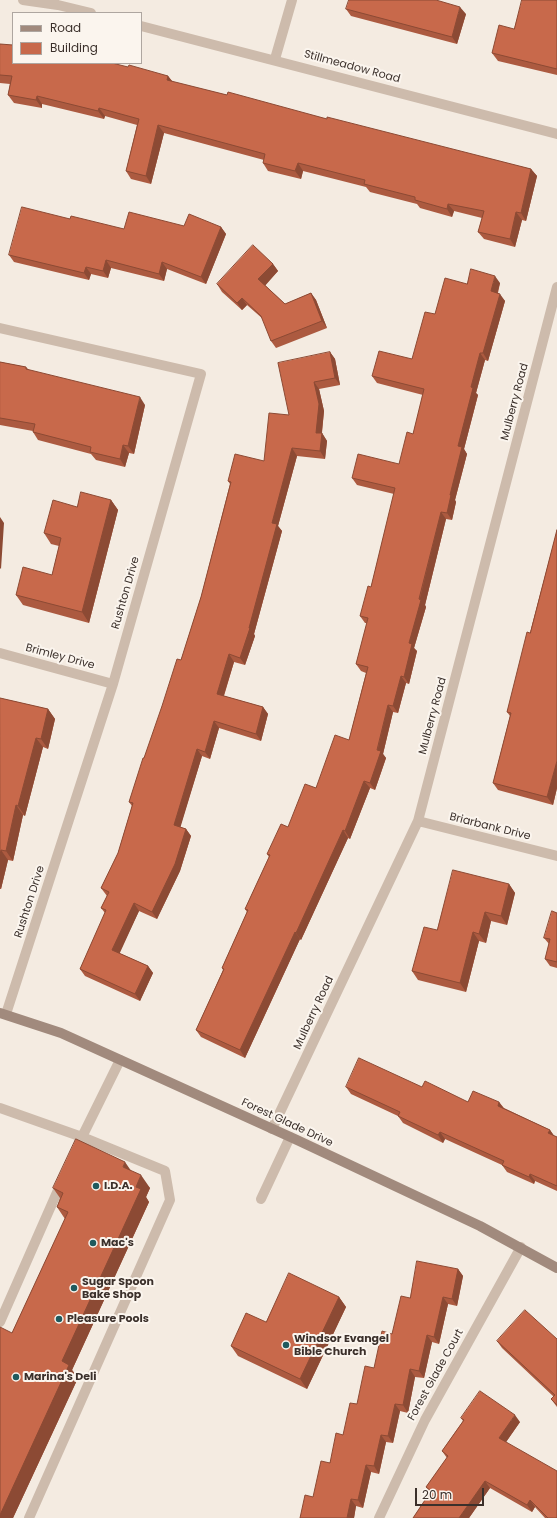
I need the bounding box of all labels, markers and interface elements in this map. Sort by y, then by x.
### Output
legend [12,12,142,64]
text: Road [50,19,81,36]
text: Building [50,39,98,56]
street label: Stillmeadow Road [302,48,402,86]
street label: Mulberry Road [498,362,532,442]
street label: Rushton Drive [109,555,143,631]
street label: Brimley Drive [24,641,96,673]
street label: Mulberry Road [416,676,450,756]
street label: Briarbank Drive [448,811,532,843]
street label: Rushton Drive [12,864,48,940]
street label: Mulberry Road [291,974,337,1052]
street label: Forest Glade Drive [239,1096,335,1150]
place label: I.D.A. [104,1179,133,1193]
marker: I.D.A. [91,1181,101,1191]
place label: Mac's [101,1236,134,1250]
marker: Mac's [88,1238,98,1248]
place label: Sugar Spoon Bake Shop [82,1275,154,1301]
marker: Sugar Spoon Bake Shop [69,1283,79,1293]
place label: Pleasure Pools [67,1312,149,1326]
marker: Pleasure Pools [54,1314,64,1324]
street label: Forest Glade Court [405,1327,467,1423]
place label: Windsor Evangel Bible Church [294,1332,389,1358]
marker: Windsor Evangel Bible Church [281,1340,291,1350]
place label: Marina's Deli [24,1370,97,1384]
marker: Marina's Deli [11,1372,21,1382]
scale bar [417,1480,486,1506]
text: 20 m [422,1486,452,1503]

